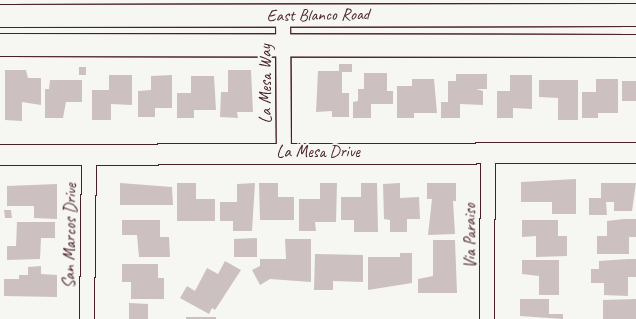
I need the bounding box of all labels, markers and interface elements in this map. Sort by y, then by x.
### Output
street label: East Blanco Road [266,4,370,26]
street label: La Mesa Way [256,45,276,123]
street label: La Mesa Drive [276,142,360,162]
street label: San Marcos Drive [59,183,81,289]
street label: Via Paraiso [460,204,480,268]

